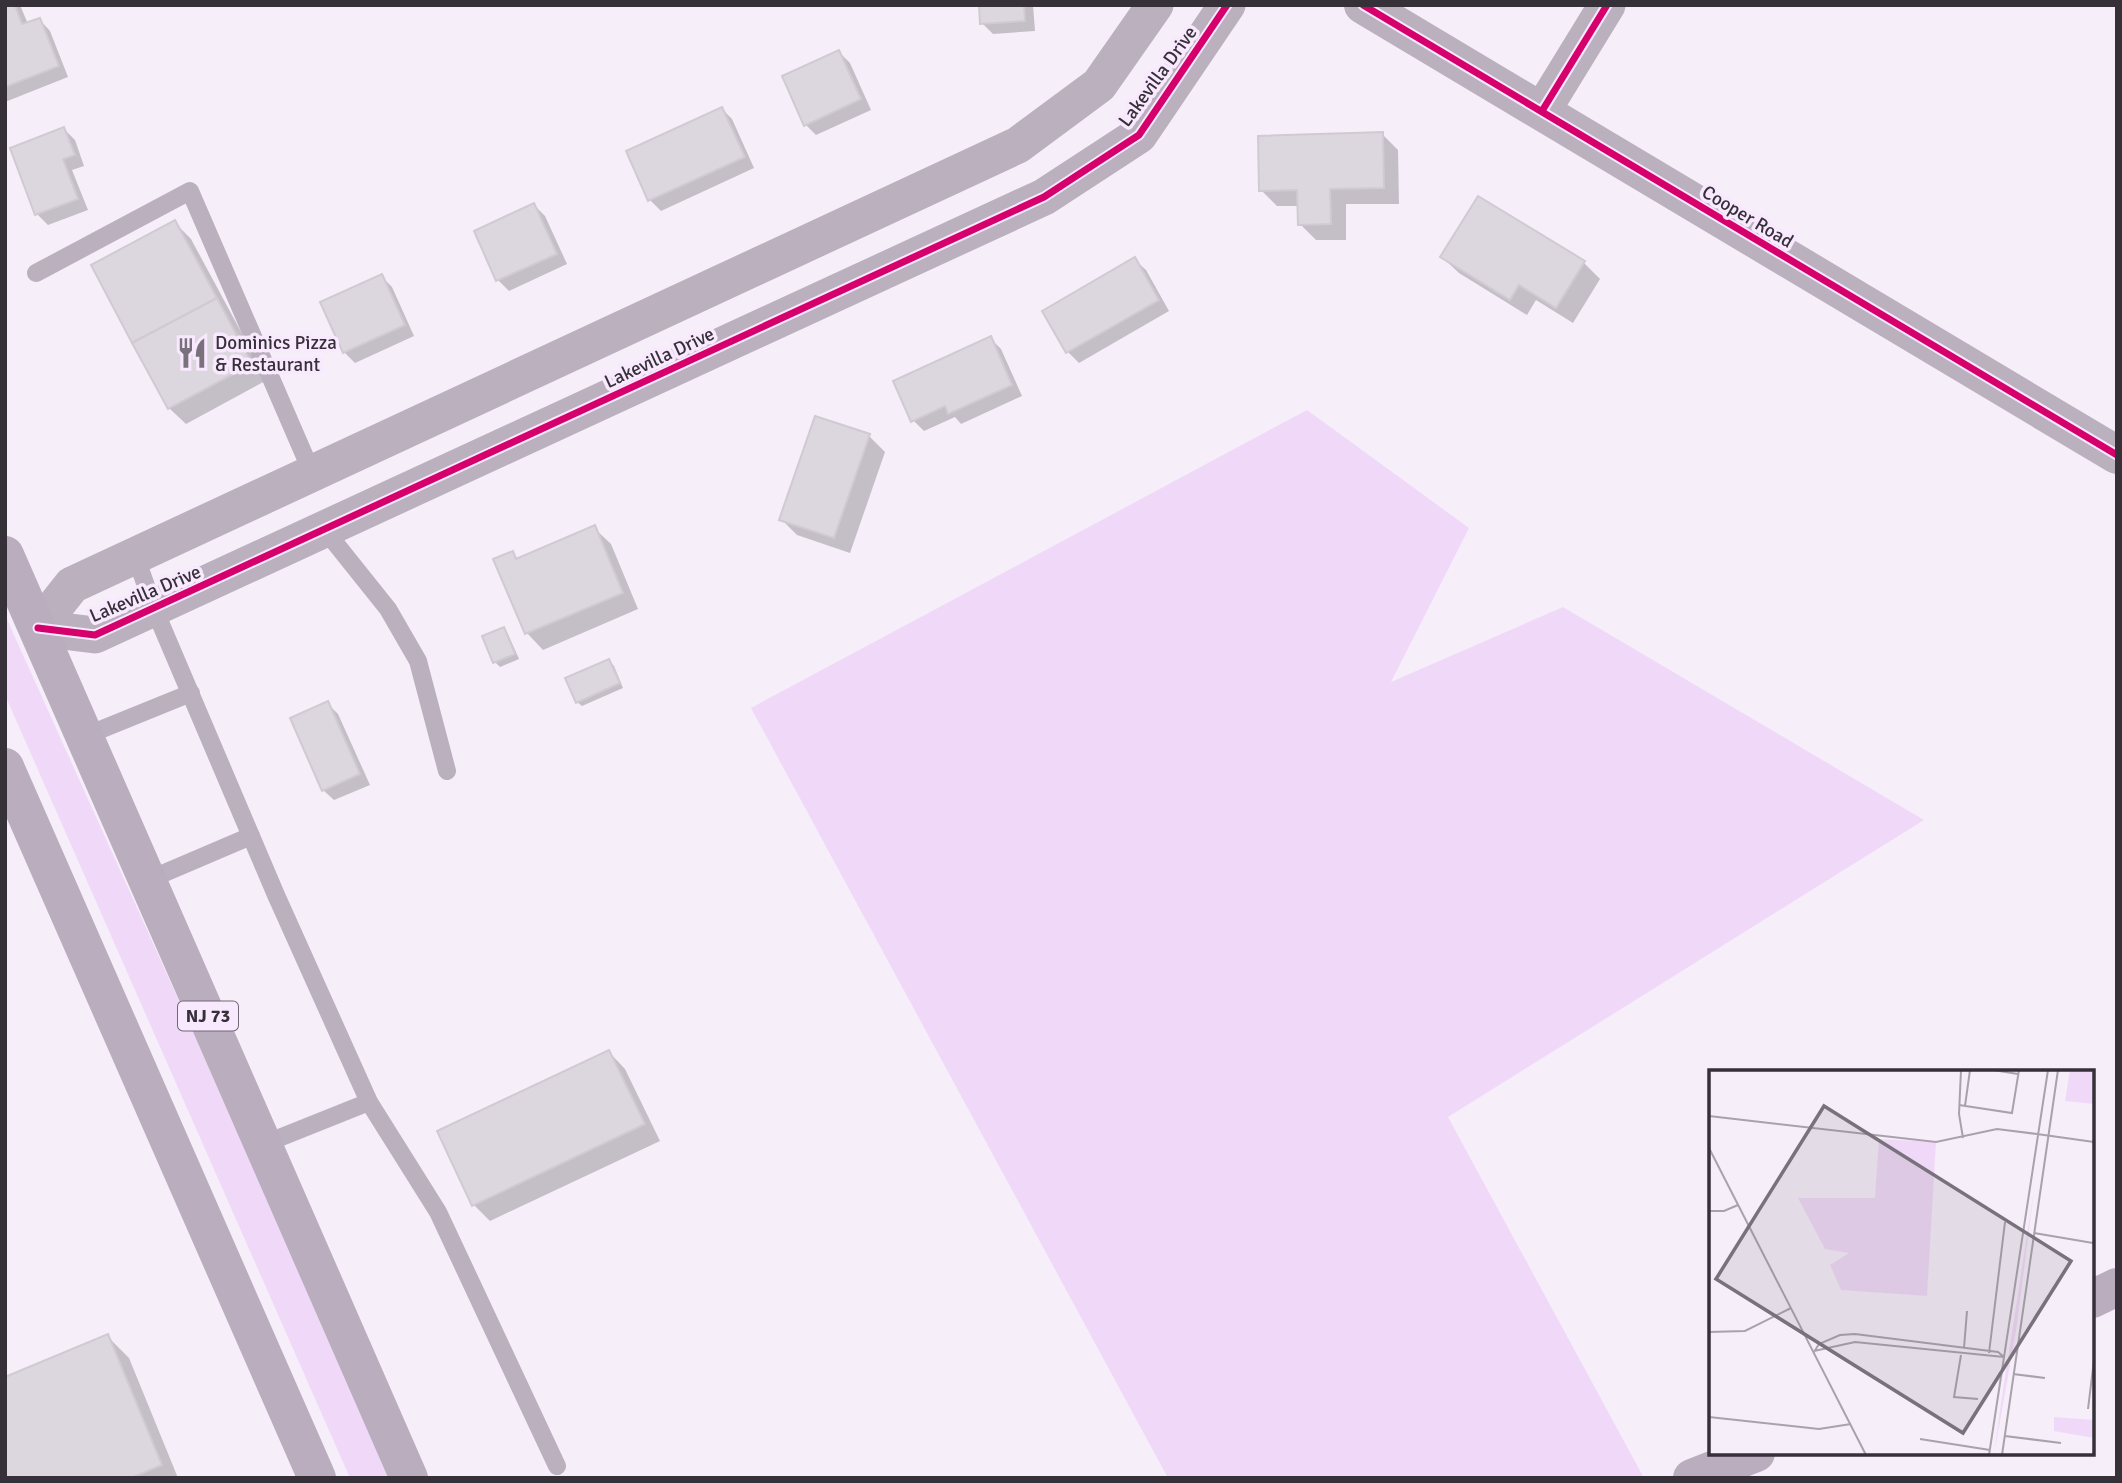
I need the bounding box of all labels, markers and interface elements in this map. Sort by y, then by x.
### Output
street label: Lakevilla Drive [1113,22,1202,132]
street label: Cooper Road [1697,180,1798,254]
street label: Lakevilla Drive [601,322,718,394]
place label: Dominics Pizza & Restaurant [215,331,337,377]
restaurant icon: Dominics Pizza & Restaurant [175,336,209,370]
street label: Lakevilla Drive [86,560,205,628]
road number: NJ 73 [178,1001,238,1030]
inset map [1709,1070,2094,1455]

